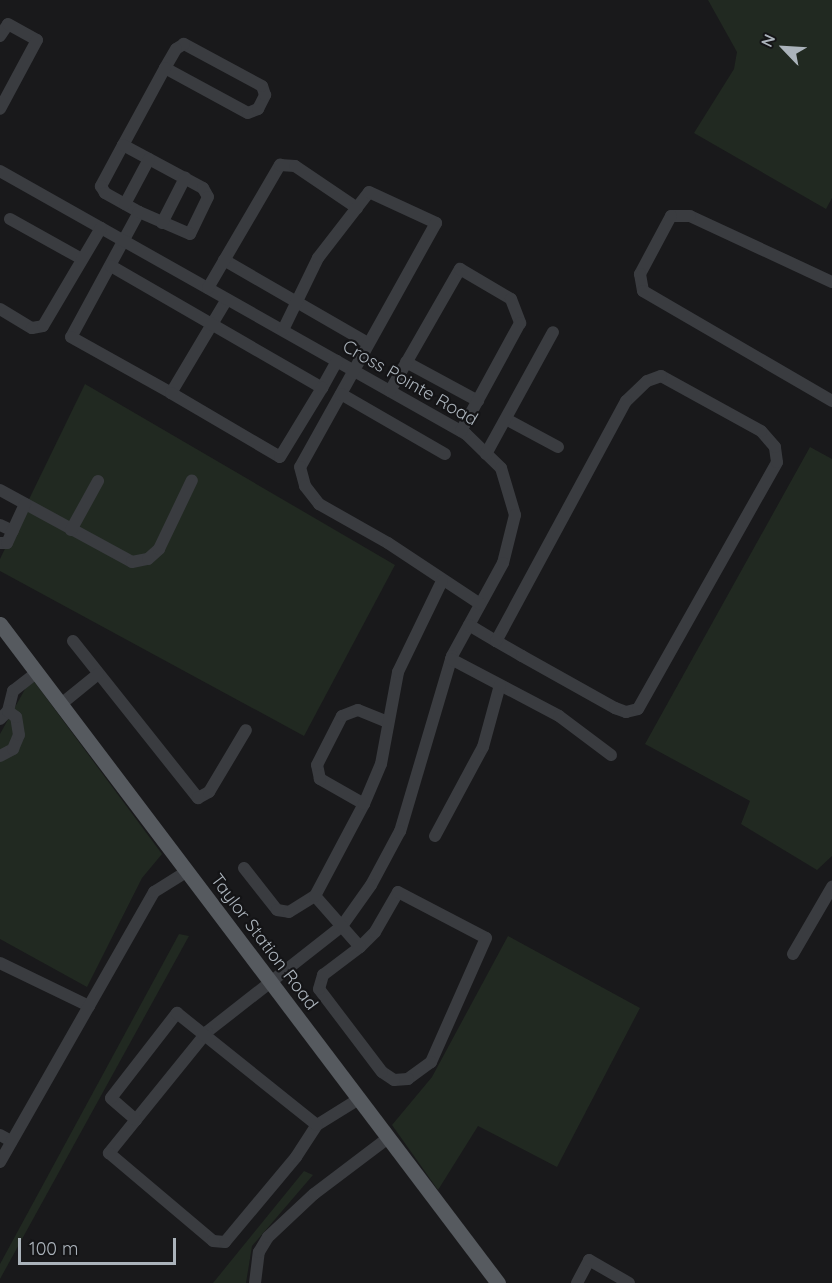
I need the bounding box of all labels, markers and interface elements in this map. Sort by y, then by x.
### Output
north arrow [754,18,814,78]
text: N [756,31,779,50]
street label: Cross Pointe Road [339,336,481,430]
street label: Taylor Station Road [206,870,322,1014]
scale bar [21,1226,178,1264]
text: 100 m [29,1237,78,1260]

